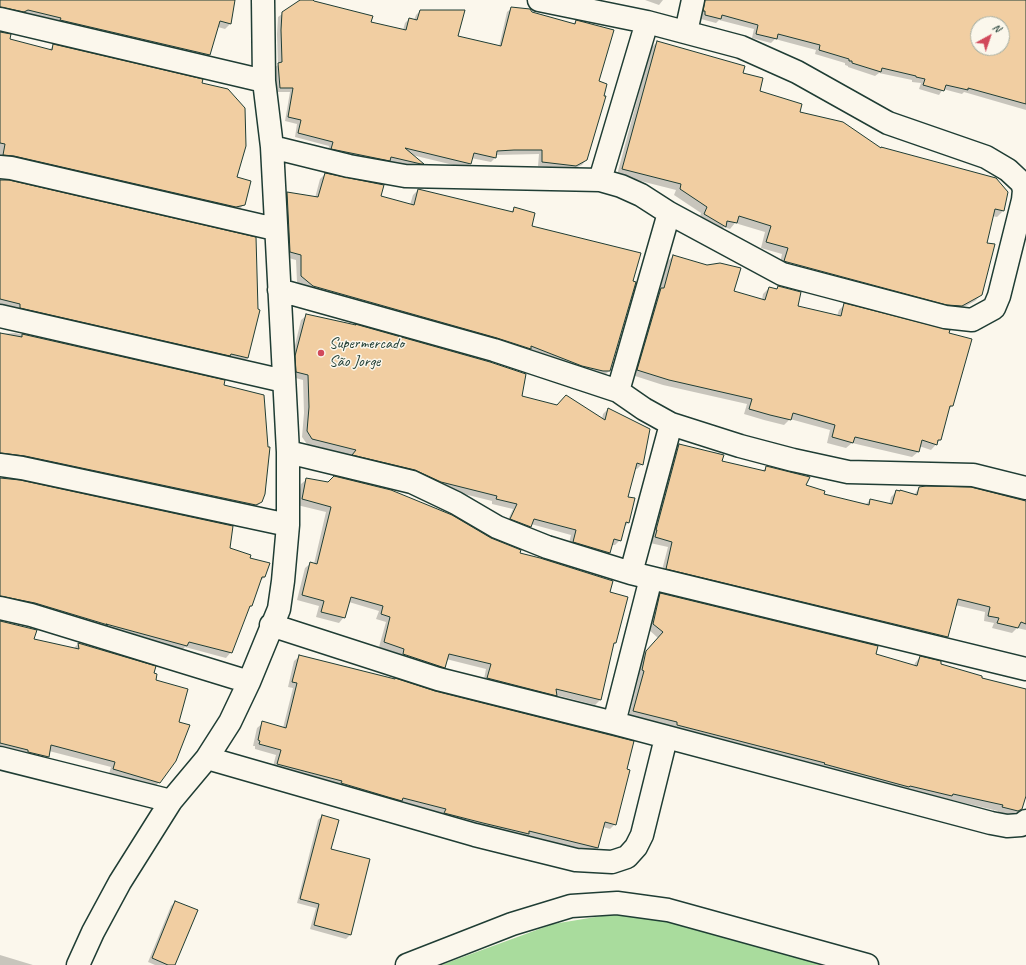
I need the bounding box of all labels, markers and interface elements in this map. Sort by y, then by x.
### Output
north arrow [970,16,1010,56]
text: N [990,20,1004,35]
place label: Supermercado São Jorge [329,334,404,372]
marker: Supermercado São Jorge [316,348,326,358]

